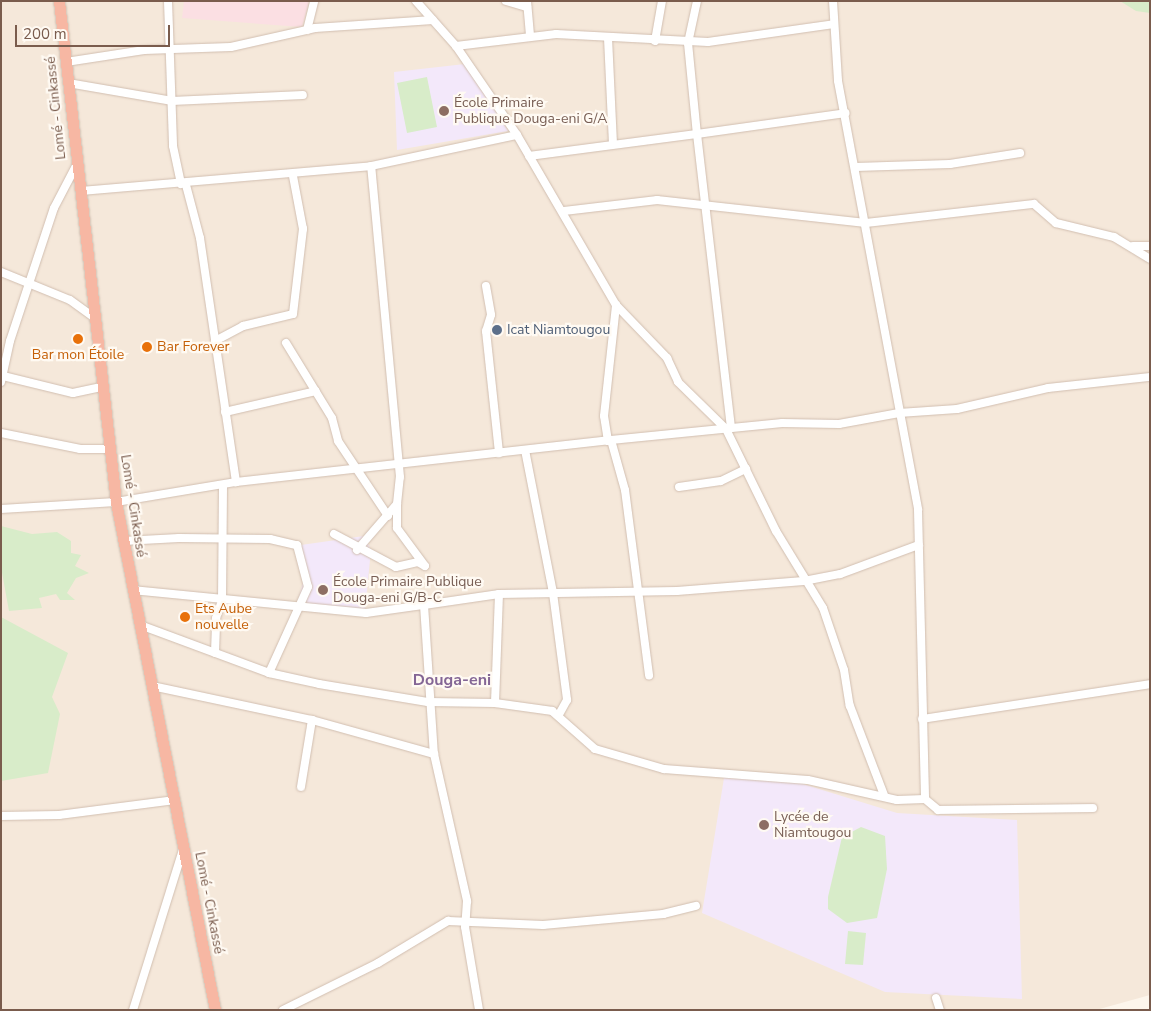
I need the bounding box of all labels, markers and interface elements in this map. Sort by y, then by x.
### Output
scale bar [18,15,172,47]
text: 200 m [23,24,67,44]
street label: Lomé - Cinkassé [42,56,70,160]
place label: École Primaire Publique Douga-eni G/A [454,95,607,128]
marker: École Primaire Publique Douga-eni G/A [438,105,450,117]
place label: Icat Niamtougou [507,322,610,338]
marker: Icat Niamtougou [491,324,503,336]
marker: Bar mon Étoile [72,333,84,345]
place label: Bar Forever [157,339,230,355]
marker: Bar Forever [141,341,153,353]
place label: Bar mon Étoile [32,347,124,363]
street label: Lomé - Cinkassé [117,453,149,559]
place label: École Primaire Publique Douga-eni G/B-C [333,574,482,606]
marker: École Primaire Publique Douga-eni G/B-C [317,584,329,596]
place label: Ets Aube nouvelle [195,601,252,634]
marker: Ets Aube nouvelle [179,611,191,623]
district label: Douga-eni [413,670,491,690]
place label: Lycée de Niamtougou [774,809,851,842]
marker: Lycée de Niamtougou [758,819,770,831]
street label: Lomé - Cinkassé [191,850,227,956]

